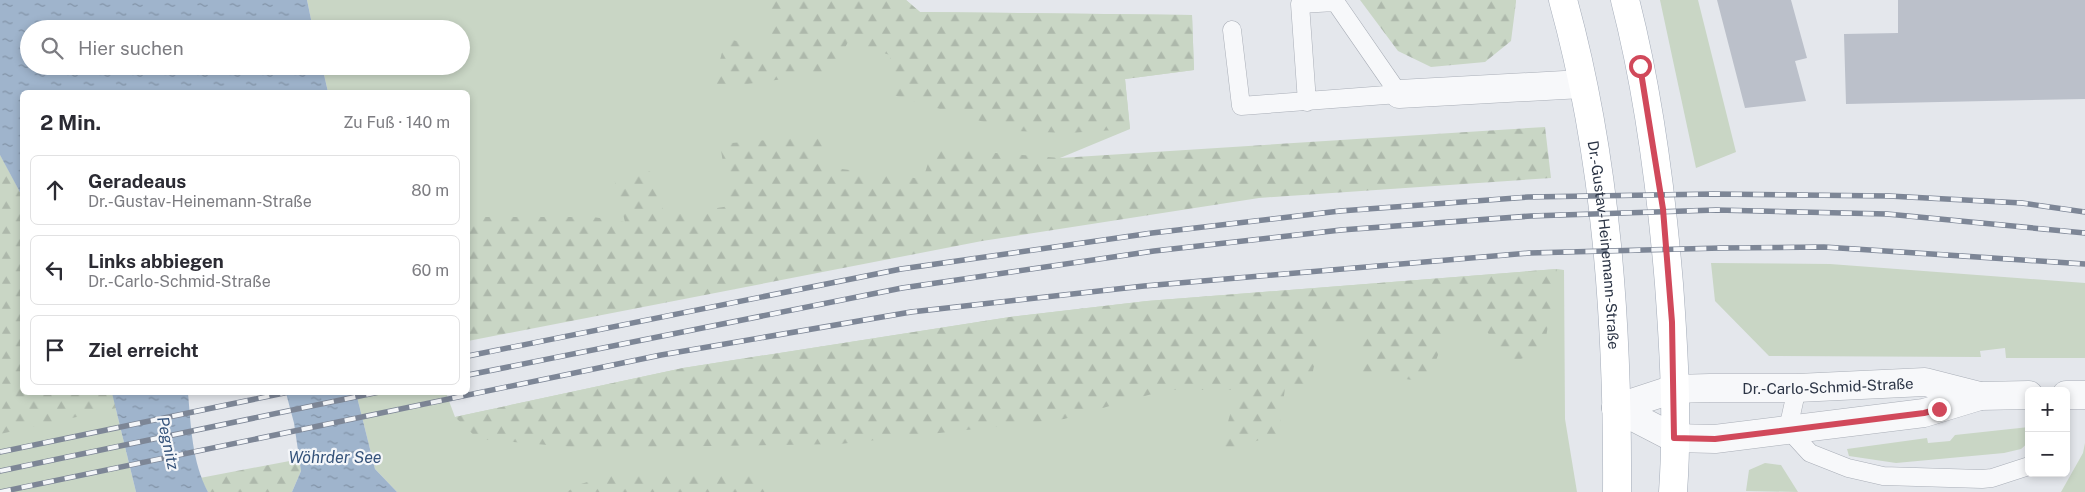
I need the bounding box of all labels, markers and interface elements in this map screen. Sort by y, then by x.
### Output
search box [20,20,470,75]
icon: search [38,34,66,62]
text: Hier suchen [78,37,184,59]
route start [1629,55,1652,78]
text: 2 Min. [40,110,101,135]
text: Zu Fuß · 140 m [343,113,450,132]
street label: Dr.-Gustav-Heinemann-Straße [1585,139,1623,350]
text: Geradeaus [88,170,186,192]
icon: ahead [41,176,69,204]
text: 80 m [411,181,449,200]
text: Dr.-Gustav-Heinemann-Straße [88,192,312,211]
text: Links abbiegen [88,250,224,272]
icon: left [41,256,69,284]
text: 60 m [412,261,449,280]
text: Dr.-Carlo-Schmid-Straße [88,272,271,291]
icon: arrive [41,336,69,364]
text: Ziel erreicht [88,339,199,361]
street label: Dr.-Carlo-Schmid-Straße [1742,374,1914,397]
map controls [2025,387,2070,477]
button: + [2025,387,2070,432]
route end [1928,398,1951,421]
water label: Pegnitz [153,415,183,472]
button: − [2025,432,2070,477]
water label: Wöhrder See [288,448,382,467]

